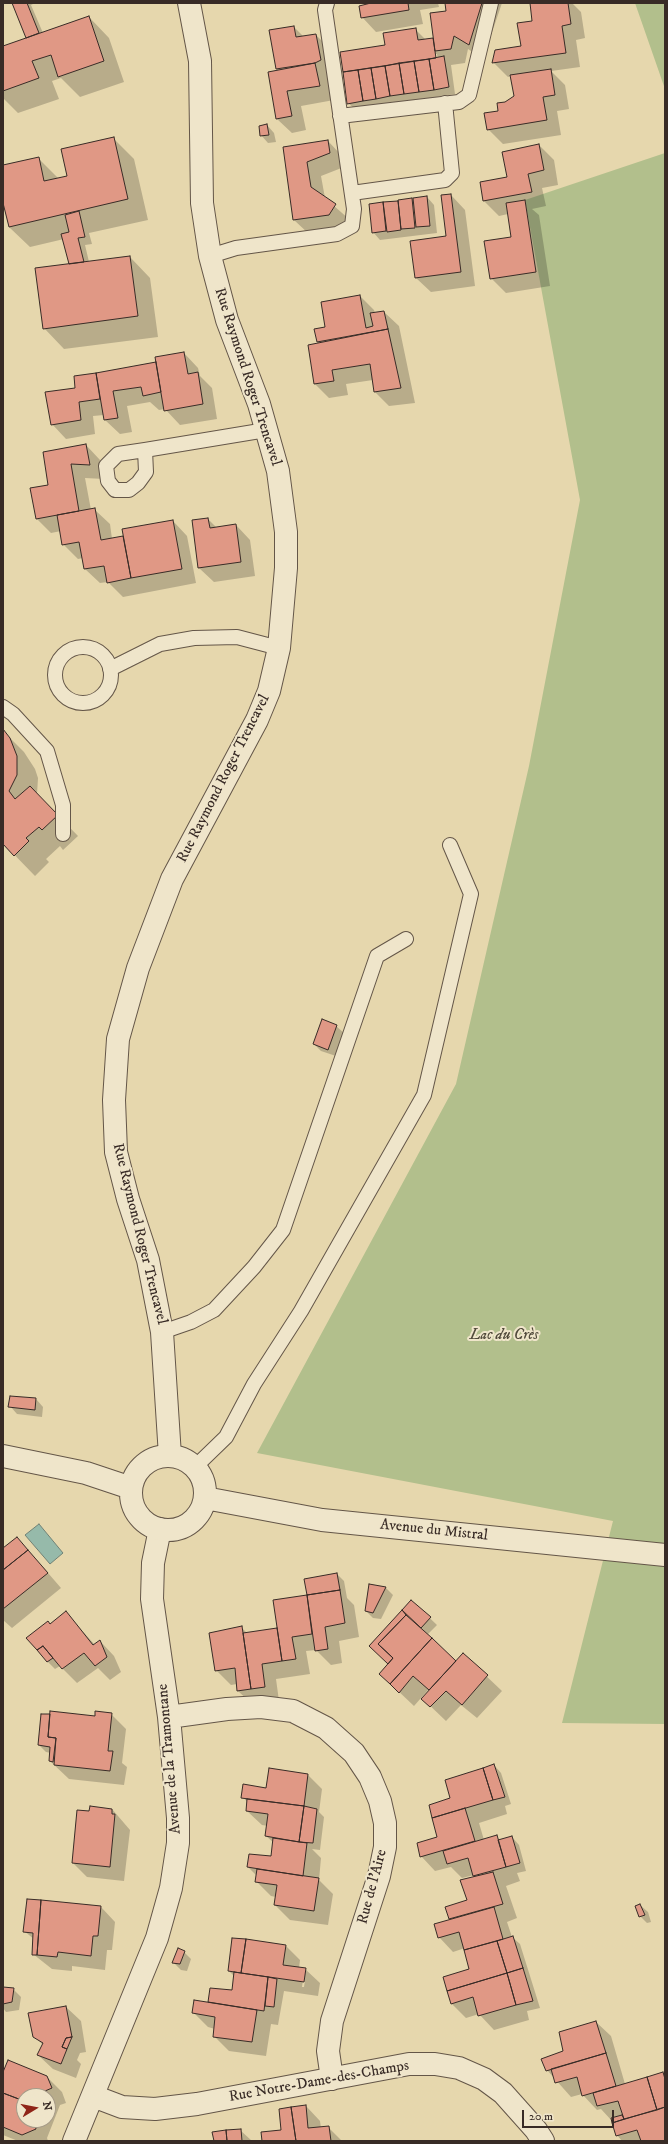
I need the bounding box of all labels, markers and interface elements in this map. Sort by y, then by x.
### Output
street label: Rue Raymond Roger Trencavel [210,286,284,468]
street label: Rue Raymond Roger Trencavel [174,692,274,866]
street label: Rue Raymond Roger Trencavel [108,1142,170,1326]
park label: Lac du Crès [470,1327,538,1345]
street label: Avenue du Mistral [379,1516,489,1546]
street label: Avenue de la Tramontane [154,1683,186,1835]
street label: Rue de l'Aire [354,1848,392,1926]
street label: Rue Notre-Dame-des-Champs [228,2057,410,2107]
north arrow [16,2088,56,2128]
text: N [39,2100,55,2112]
scale bar [524,2102,616,2128]
text: 20 m [529,2109,553,2124]

